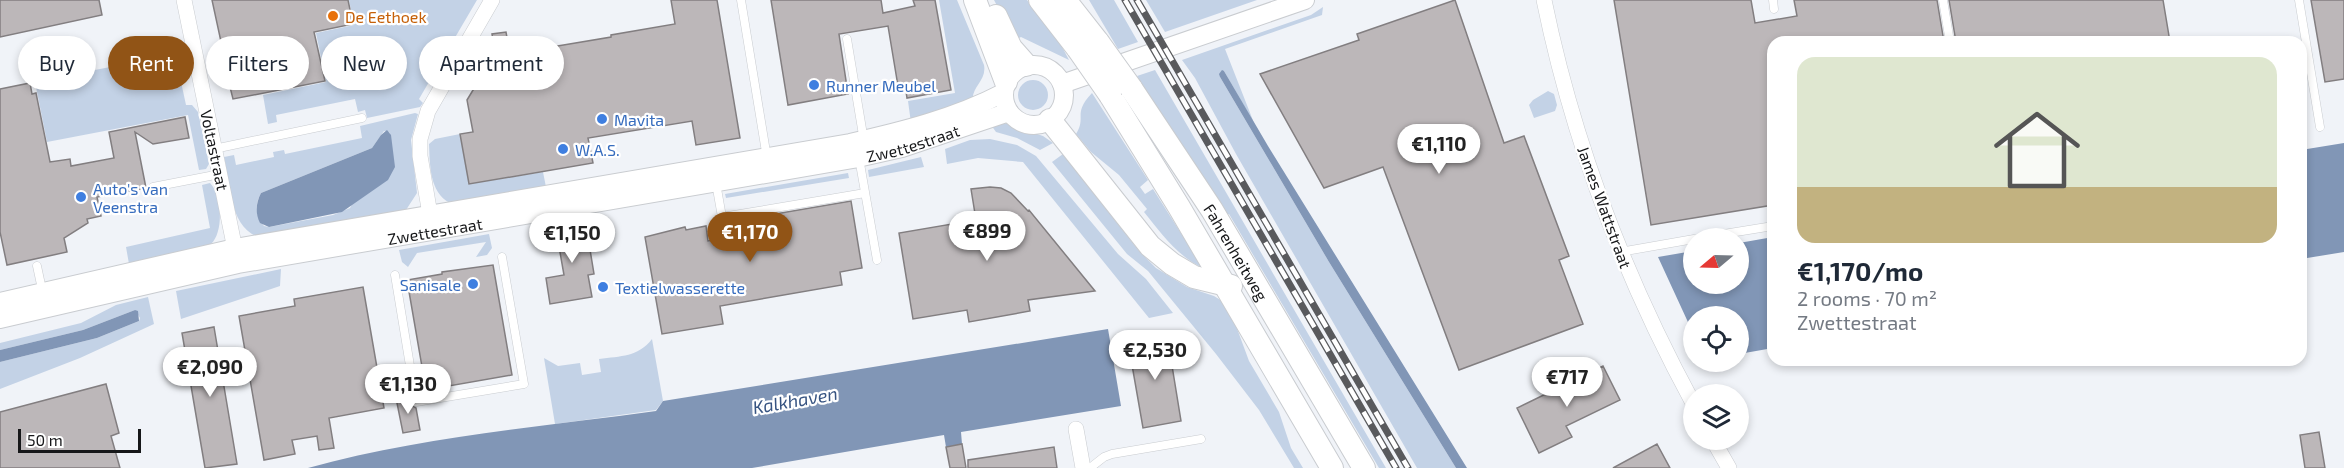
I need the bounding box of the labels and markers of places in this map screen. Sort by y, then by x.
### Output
place label: De Eethoek [345,7,427,26]
marker: De Eethoek [326,9,340,23]
place label: Runner Meubel [826,76,936,95]
marker: Runner Meubel [807,78,821,92]
place label: Mavita [614,110,664,129]
marker: Mavita [595,112,609,126]
pin: €1,110 [1390,124,1488,175]
place label: W.A.S. [575,140,620,159]
marker: W.A.S. [556,142,570,156]
place label: Auto's van Veenstra [93,179,168,216]
marker: Auto's van Veenstra [74,190,88,204]
pin: €899 [951,211,1023,262]
pin: €1,170 [701,212,799,263]
pin: €1,150 [523,213,621,264]
place label: Sanisale [400,275,461,294]
marker: Sanisale [466,277,480,291]
place label: Textielwasserette [615,278,745,297]
marker: Textielwasserette [596,280,610,294]
pin: €2,530 [1106,330,1204,381]
pin: €2,090 [161,347,259,398]
pin: €717 [1531,357,1603,408]
pin: €1,130 [359,364,457,415]

